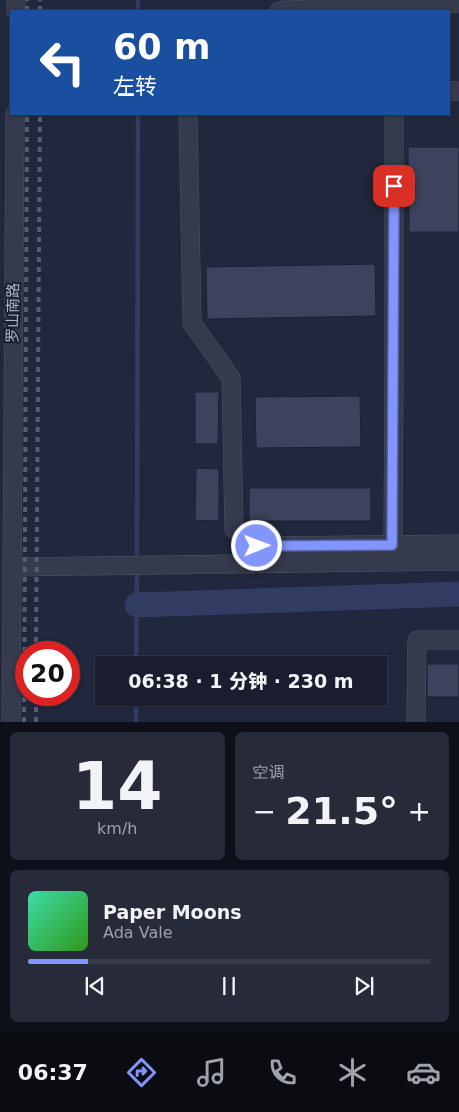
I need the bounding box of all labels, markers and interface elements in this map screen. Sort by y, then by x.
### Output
text: 60 m [113,27,210,67]
icon: left [30,30,95,95]
text: 左转 [113,74,157,99]
pin [373,165,415,207]
icon: arrive [380,172,408,200]
street label: 罗山南路 [3,283,23,343]
position arrow [230,519,282,571]
speed limit sign: 20 [15,641,80,706]
text: 06:38 · 1 分钟 · 230 m [128,670,354,692]
text: 14 [72,749,162,824]
text: 空调 [253,763,285,782]
text: 21.5° [285,789,398,833]
text: − [253,795,276,828]
text: + [408,795,431,828]
text: km/h [97,819,137,838]
text: Paper Moons [103,901,242,923]
text: Ada Vale [103,923,173,942]
icon: previous [81,972,109,1000]
icon: pause [215,972,243,1000]
icon: next [350,972,378,1000]
icon: directions [124,1055,159,1090]
icon: music [194,1055,229,1090]
icon: phone [265,1055,300,1090]
icon: climate [335,1055,370,1090]
icon: car [406,1055,441,1090]
text: 06:37 [18,1060,88,1085]

